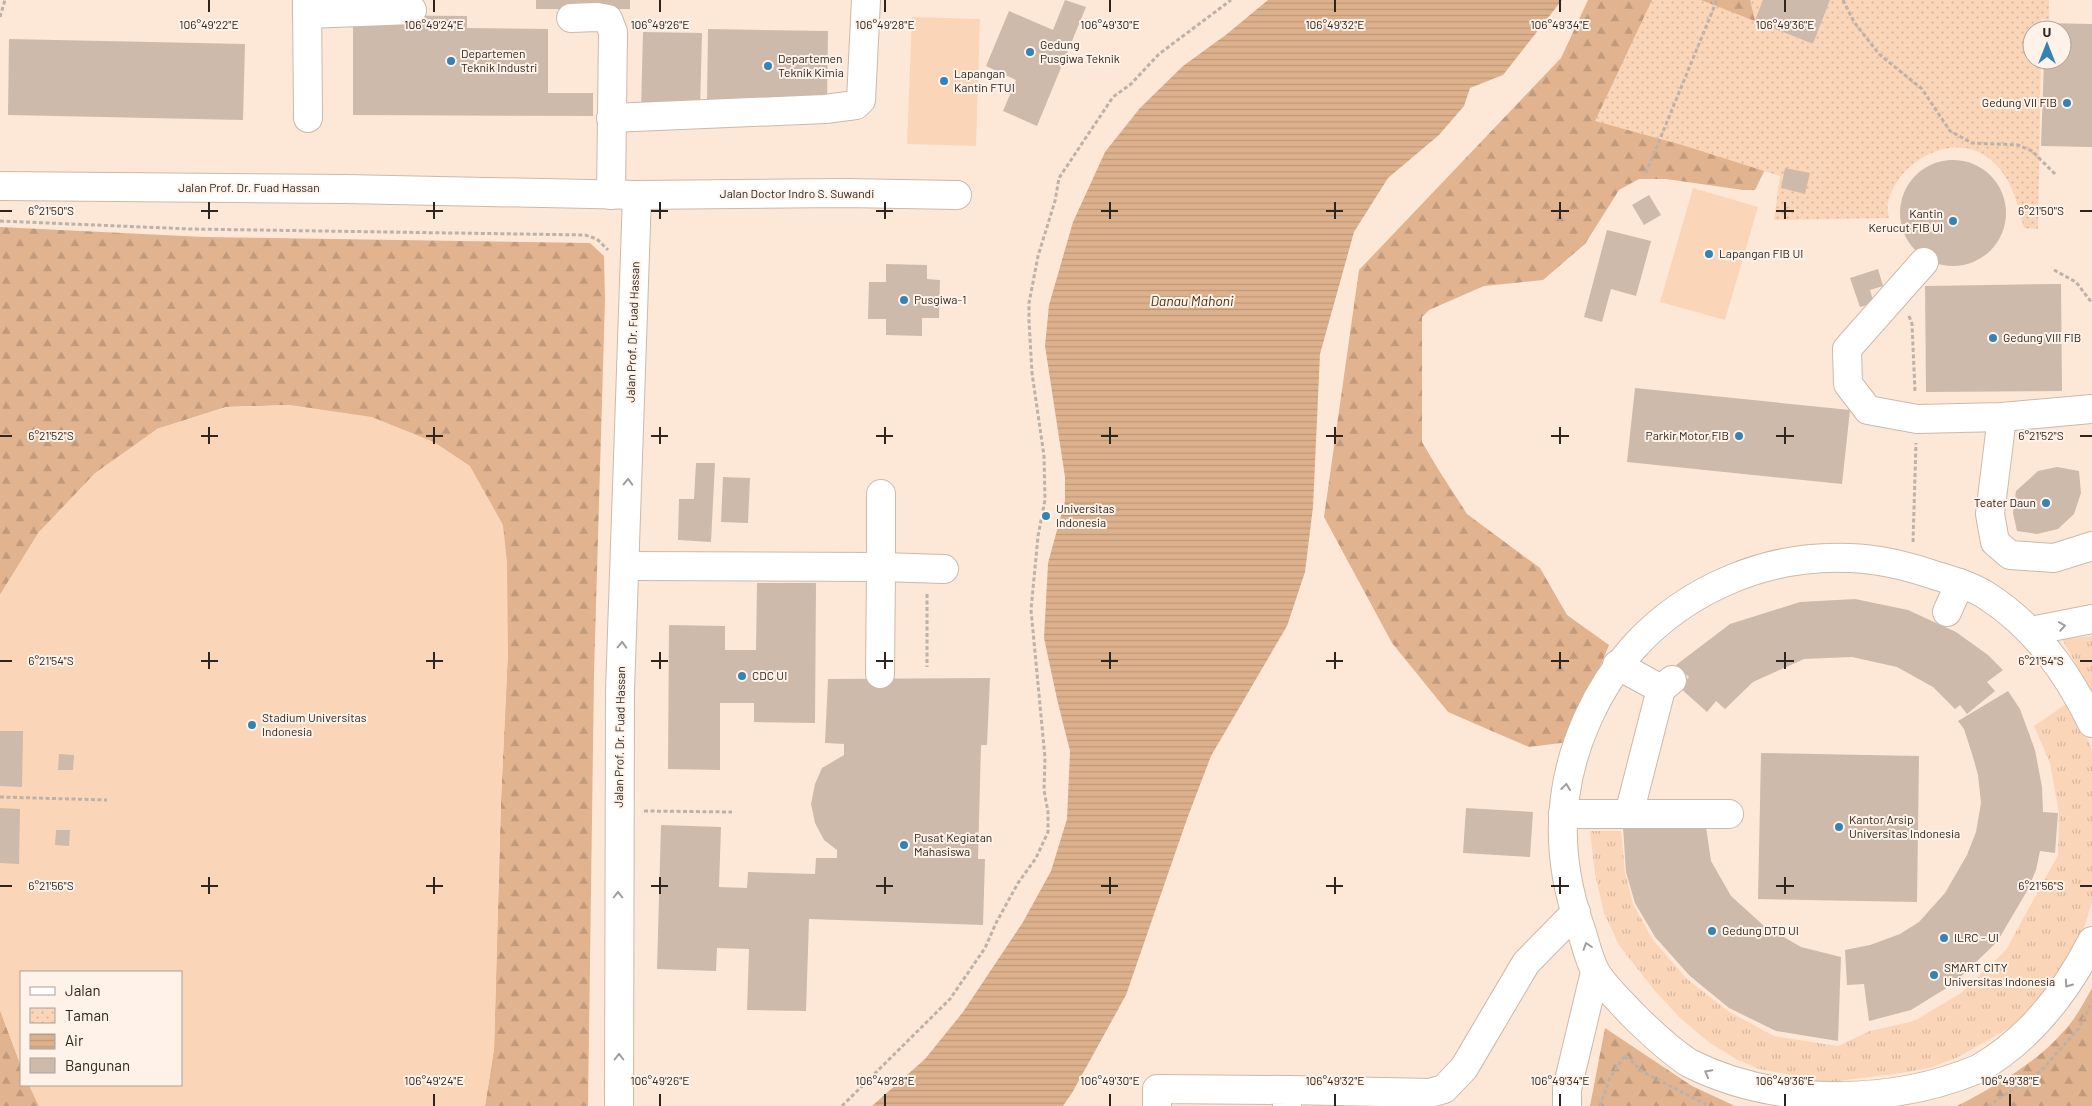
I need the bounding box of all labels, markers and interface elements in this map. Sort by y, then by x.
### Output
text: 106°49'22"E [179,17,239,31]
text: 106°49'24"E [404,17,464,31]
text: 106°49'26"E [630,17,690,31]
text: 106°49'28"E [855,17,915,31]
text: 106°49'30"E [1080,17,1140,31]
text: 106°49'32"E [1305,17,1365,31]
text: 106°49'34"E [1530,17,1590,31]
text: 106°49'36"E [1756,17,1814,31]
north arrow [2022,20,2072,70]
text: U [2043,23,2052,40]
place label: Gedung Pusgiwa Teknik [1040,37,1120,65]
place label: Departemen Teknik Industri [461,46,537,74]
marker: Gedung Pusgiwa Teknik [1024,46,1036,58]
place label: Departemen Teknik Kimia [778,51,844,79]
marker: Departemen Teknik Industri [445,55,457,67]
marker: Departemen Teknik Kimia [762,60,774,72]
place label: Lapangan Kantin FTUI [954,66,1015,94]
marker: Lapangan Kantin FTUI [938,75,950,87]
place label: Gedung VII FIB [1982,95,2057,109]
marker: Gedung VII FIB [2061,97,2073,109]
street label: Jalan Prof. Dr. Fuad Hassan [178,180,320,194]
street label: Jalan Doctor Indro S. Suwandi [720,186,874,200]
text: 6°21'50"S [28,203,74,217]
text: 6°21'50"S [2018,203,2064,217]
place label: Kantin Kerucut FIB UI [1868,206,1943,234]
marker: Kantin Kerucut FIB UI [1947,215,1959,227]
place label: Lapangan FIB UI [1719,246,1803,260]
marker: Lapangan FIB UI [1703,248,1715,260]
street label: Jalan Prof. Dr. Fuad Hassan [623,261,641,403]
place label: Pusgiwa-1 [914,292,966,306]
water label: Danau Mahoni [1151,292,1234,309]
marker: Pusgiwa-1 [898,294,910,306]
place label: Gedung VIII FIB [2003,330,2081,344]
marker: Gedung VIII FIB [1987,332,1999,344]
text: 6°21'52"S [28,428,74,442]
place label: Parkir Motor FIB [1646,428,1729,442]
text: 6°21'52"S [2018,428,2064,442]
marker: Parkir Motor FIB [1733,430,1745,442]
one-way arrow [623,478,633,486]
place label: Teater Daun [1974,495,2036,509]
marker: Teater Daun [2040,497,2052,509]
place label: Universitas Indonesia [1056,501,1115,529]
marker: Universitas Indonesia [1040,510,1052,522]
one-way arrow [2057,621,2066,631]
one-way arrow [617,641,628,649]
text: 6°21'54"S [28,653,74,667]
text: 6°21'54"S [2018,653,2064,667]
street label: Jalan Prof. Dr. Fuad Hassan [611,666,627,808]
place label: CDC UI [752,668,787,682]
marker: CDC UI [736,670,748,682]
place label: Stadium Universitas Indonesia [262,710,367,738]
marker: Stadium Universitas Indonesia [246,719,258,731]
one-way arrow [1561,782,1571,791]
place label: Kantor Arsip Universitas Indonesia [1849,812,1960,840]
marker: Kantor Arsip Universitas Indonesia [1833,821,1845,833]
place label: Pusat Kegiatan Mahasiswa [914,830,992,858]
marker: Pusat Kegiatan Mahasiswa [898,839,910,851]
text: 6°21'56"S [28,878,74,892]
text: 6°21'56"S [2018,878,2064,892]
one-way arrow [613,891,623,898]
place label: Gedung DTD UI [1722,923,1799,937]
marker: Gedung DTD UI [1706,925,1718,937]
place label: ILRC - UI [1954,930,1999,944]
marker: ILRC - UI [1938,932,1950,944]
one-way arrow [1582,942,1592,950]
place label: SMART CITY Universitas Indonesia [1944,960,2055,988]
marker: SMART CITY Universitas Indonesia [1928,969,1940,981]
legend [20,971,182,1086]
one-way arrow [2065,978,2074,988]
text: Jalan [65,981,101,999]
text: Taman [65,1006,109,1024]
text: Air [65,1031,84,1049]
one-way arrow [614,1053,624,1061]
text: Bangunan [65,1056,130,1074]
one-way arrow [1704,1069,1713,1079]
text: 106°49'24"E [404,1073,464,1087]
text: 106°49'26"E [630,1073,690,1087]
text: 106°49'28"E [855,1073,915,1087]
text: 106°49'30"E [1080,1073,1140,1087]
text: 106°49'32"E [1305,1073,1365,1087]
text: 106°49'34"E [1530,1073,1590,1087]
text: 106°49'36"E [1756,1073,1814,1087]
text: 106°49'38"E [1980,1073,2040,1087]

